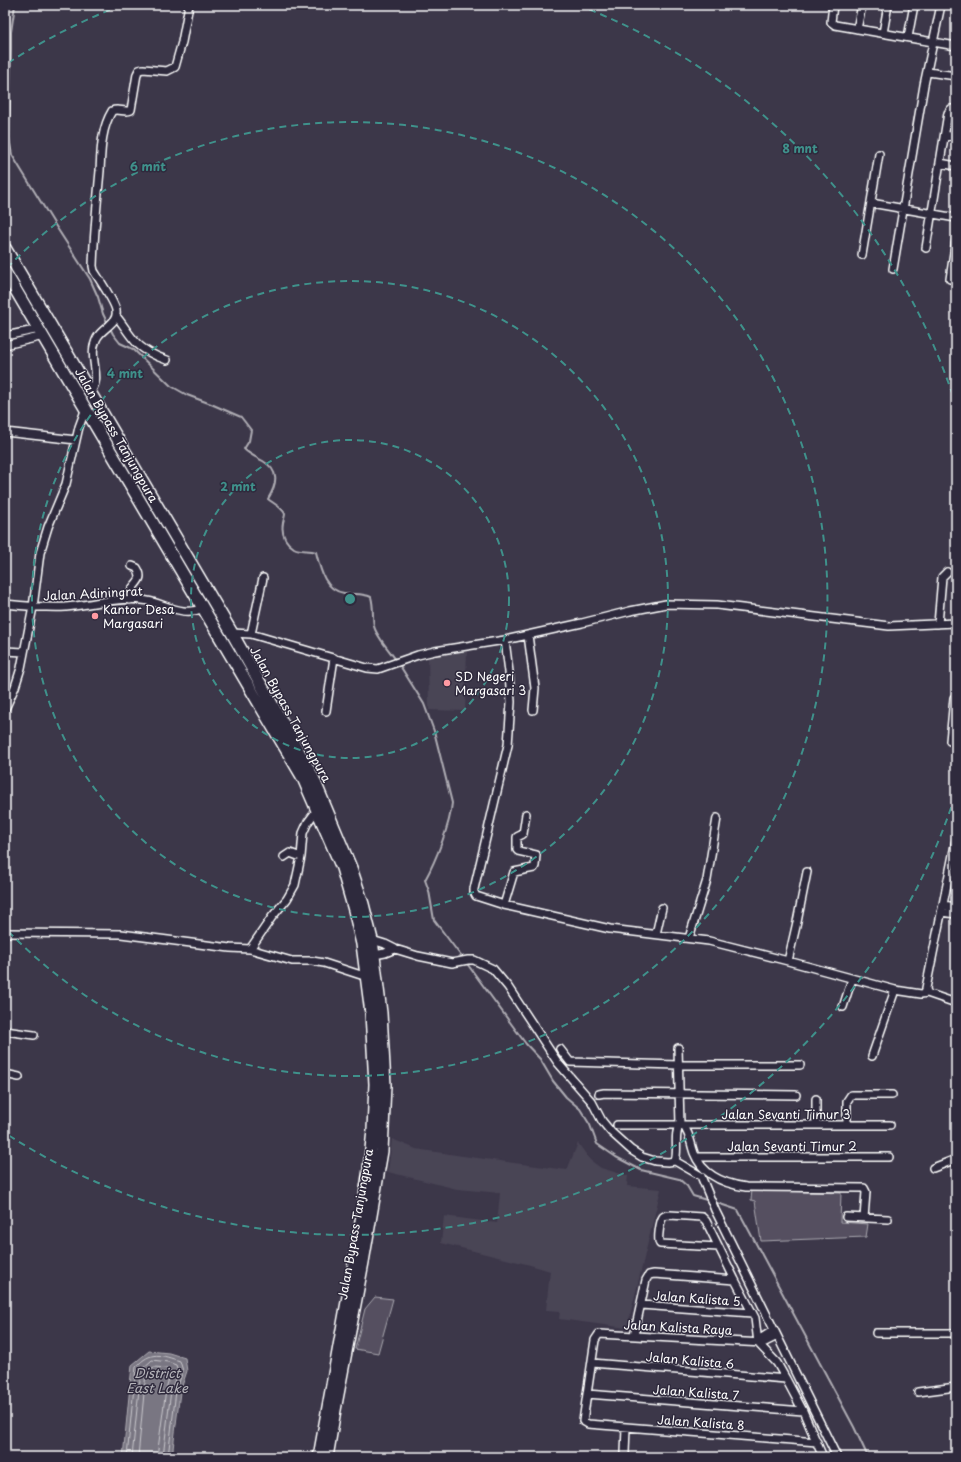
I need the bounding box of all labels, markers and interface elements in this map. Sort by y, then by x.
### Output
text: 8 mnt [782,139,818,157]
text: 6 mnt [130,157,166,175]
street label: Jalan Bypass Tanjungpura [71,364,163,506]
text: 4 mnt [107,364,143,382]
text: 2 mnt [220,477,256,495]
street label: Jalan Adiningrat [43,581,143,605]
centre of rings [343,592,357,606]
place label: Kantor Desa Margasari [103,600,175,632]
marker: Kantor Desa Margasari [90,611,100,621]
street label: Jalan Bypass Tanjungpura [246,643,336,786]
place label: SD Negeri Margasari 3 [455,667,526,699]
marker: SD Negeri Margasari 3 [442,678,452,688]
street label: Jalan Sevanti Timur 3 [722,1105,851,1123]
street label: Jalan Sevanti Timur 2 [727,1137,857,1155]
street label: Jalan Bypass Tanjungpura [333,1146,377,1301]
street label: Jalan Kalista 5 [653,1286,741,1310]
street label: Jalan Kalista Raya [623,1315,733,1339]
street label: Jalan Kalista 6 [645,1347,735,1373]
water label: District East Lake [126,1363,189,1397]
street label: Jalan Kalista 7 [652,1380,740,1404]
street label: Jalan Kalista 8 [657,1410,745,1434]

